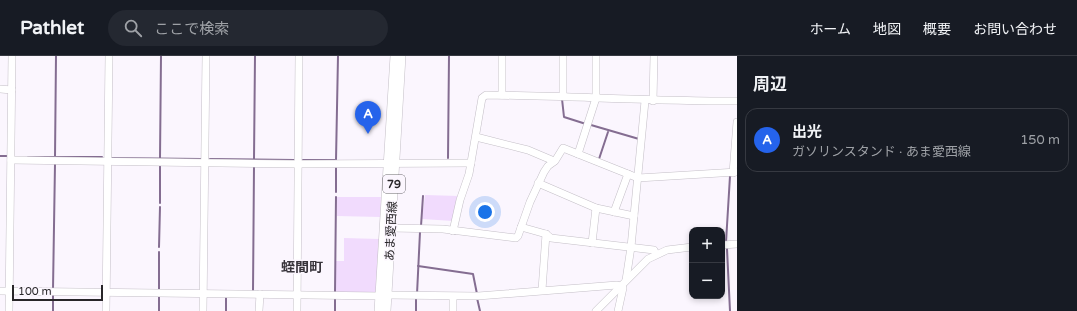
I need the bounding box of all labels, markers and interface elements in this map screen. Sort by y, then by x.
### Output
search box [108,10,388,46]
text: Pathlet [20,17,84,39]
icon: search [122,17,144,39]
text: ここで検索 [154,20,229,38]
text: ホーム [809,21,851,38]
text: 地図 [873,21,901,38]
text: 概要 [923,21,951,38]
text: お問い合わせ [973,21,1057,38]
text: 周辺 [753,74,787,95]
pin: A [355,101,381,134]
text: 出光 [792,123,822,141]
text: A [762,132,772,148]
text: 150 m [1020,132,1060,148]
text: ガソリンスタンド · あま愛西線 [792,144,971,160]
road number: 79 [383,175,405,193]
street label: あま愛西線 [382,201,400,261]
your location [475,202,495,222]
map controls [689,227,725,299]
button: + [689,227,725,263]
district label: 蛭間町 [281,259,323,276]
button: − [689,263,725,299]
scale bar [12,283,103,302]
text: 100 m [18,285,52,298]

